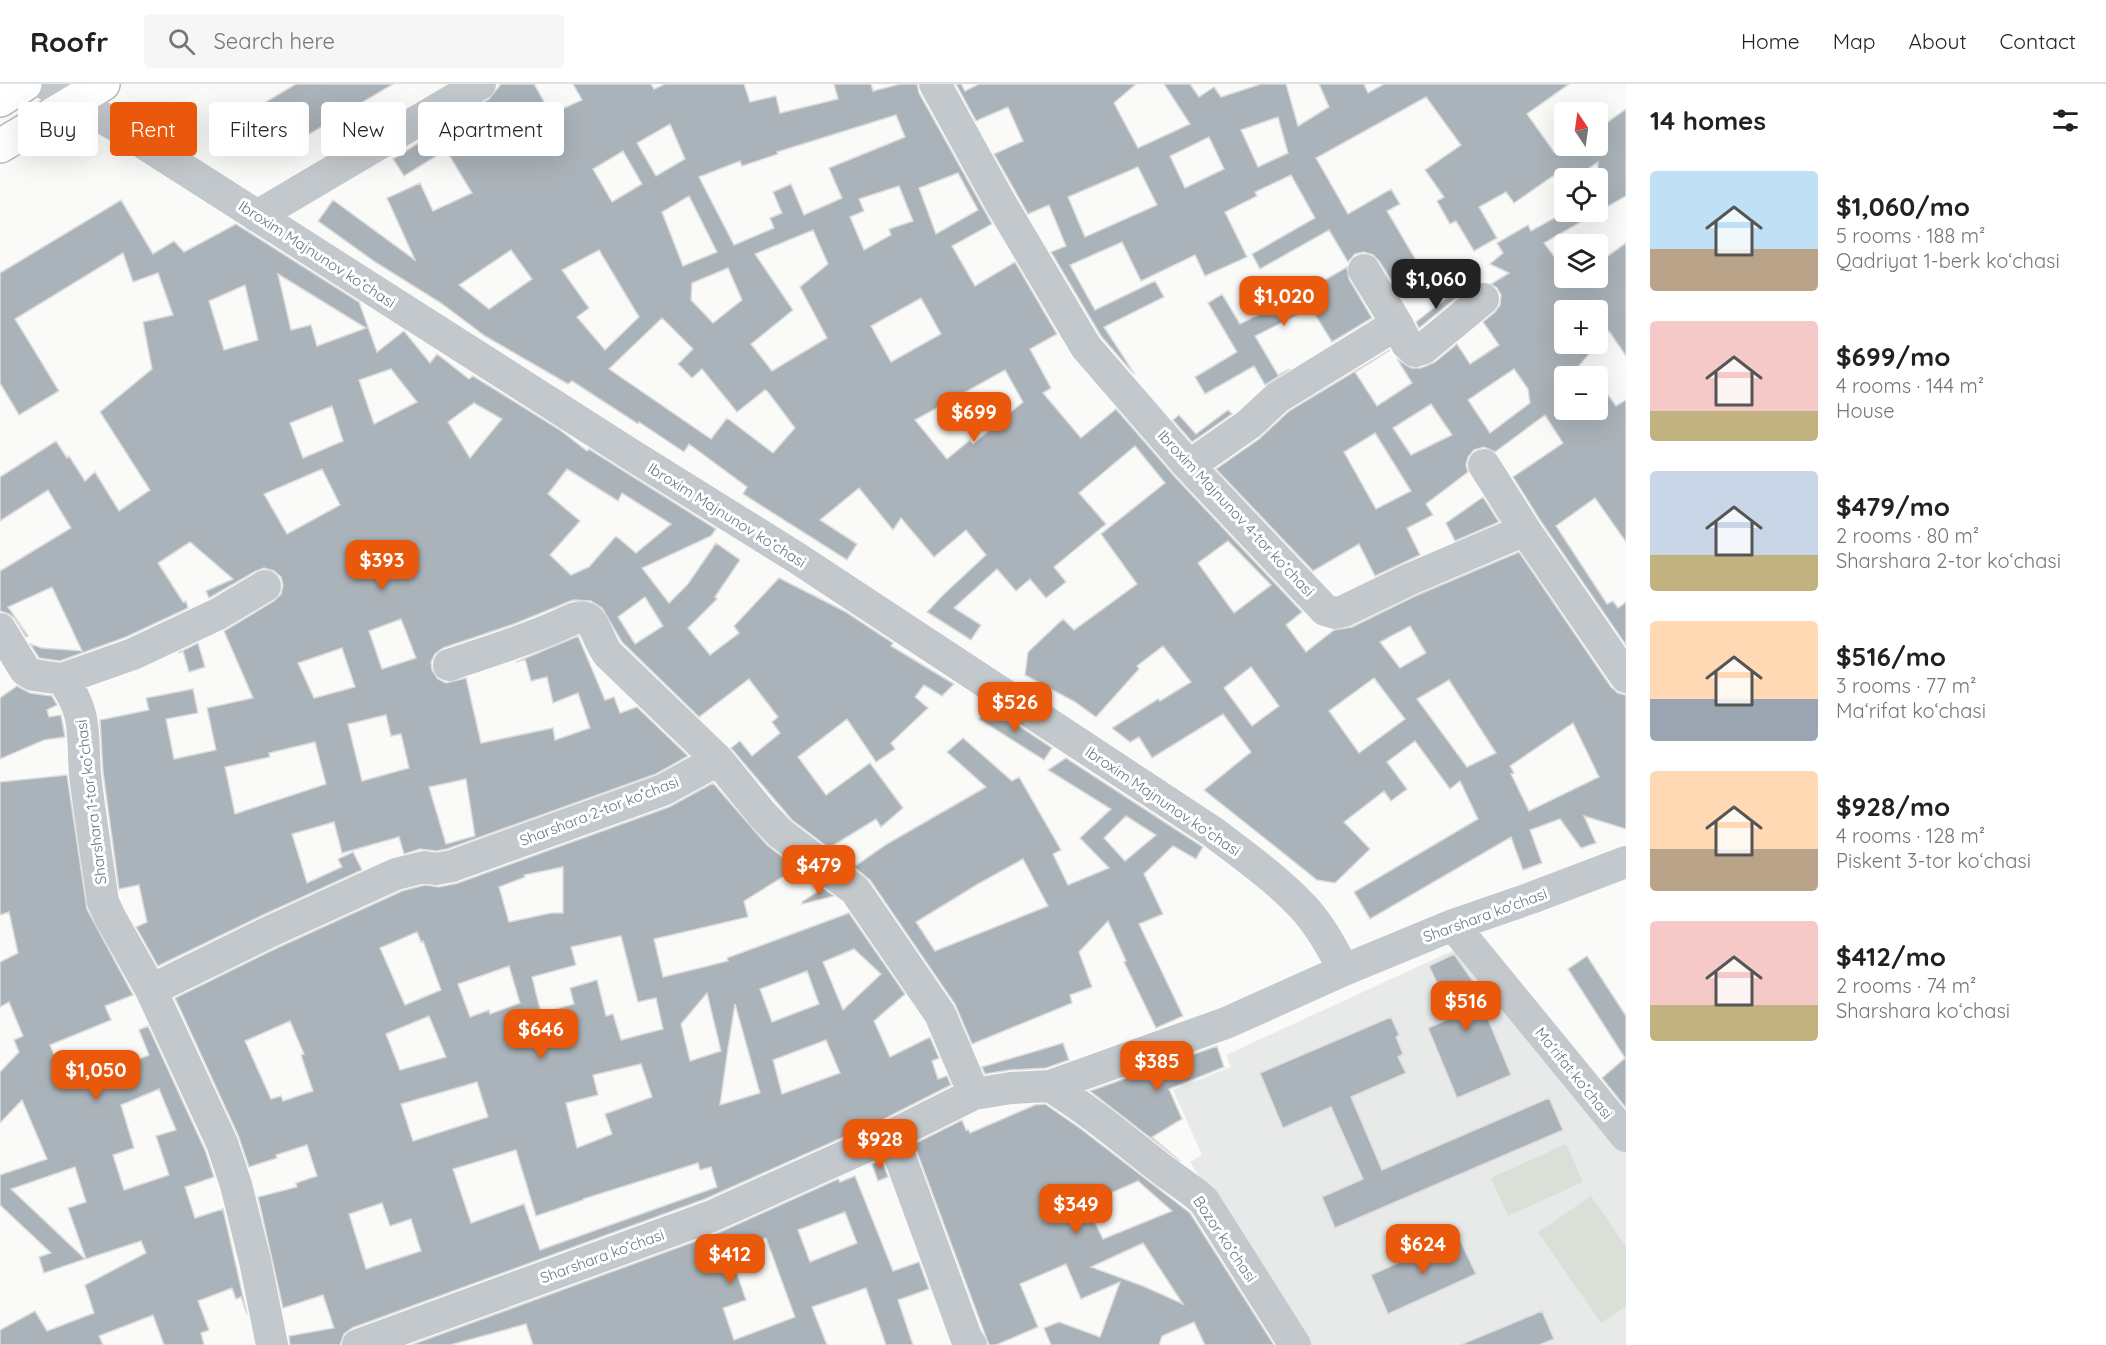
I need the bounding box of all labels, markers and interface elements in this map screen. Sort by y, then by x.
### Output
search box [144,14,564,68]
text: Roofr [30,24,108,59]
icon: search [165,25,198,58]
text: Search here [213,27,335,55]
text: Home [1741,28,1800,54]
text: Map [1833,28,1876,54]
text: About [1909,28,1967,54]
text: Contact [2000,28,2076,54]
chip: Buy [18,102,98,156]
chip: Rent [110,102,197,156]
chip: Filters [209,102,309,156]
chip: New [321,102,406,156]
chip: Apartment [418,102,564,156]
north arrow [1554,102,1608,156]
map controls [1554,102,1608,420]
text: 14 homes [1650,104,1766,137]
icon: filters [2049,104,2082,137]
button: locate [1554,168,1608,222]
text: $1,060/mo [1836,190,1970,223]
icon: home [1698,195,1770,267]
street label: Ibroxim Majnunov koʻchasi [235,196,399,312]
text: 5 rooms · 188 m² [1836,223,1985,248]
button: layers [1554,234,1608,288]
text: Qadriyat 1-berk koʻchasi [1836,248,2060,273]
pin: $1,060 [1387,259,1485,310]
text: $1,060 [1406,266,1466,291]
pin: $1,020 [1235,276,1333,327]
text: $1,020 [1253,283,1315,308]
button: + [1554,300,1608,354]
text: $699/mo [1836,340,1950,373]
icon: home [1698,345,1770,417]
button: − [1554,366,1608,420]
text: 4 rooms · 144 m² [1836,373,1984,398]
pin: $699 [938,392,1010,443]
text: House [1836,398,1895,423]
text: $699 [951,399,997,424]
street label: Ibroxim Majnunov 4-tor koʻchasi [1154,426,1318,600]
street label: Ibroxim Majnunov koʻchasi [644,458,810,572]
text: $479/mo [1836,490,1950,523]
icon: home [1698,495,1770,567]
text: 2 rooms · 80 m² [1836,523,1979,548]
pin: $393 [346,540,418,591]
text: $393 [360,547,404,572]
text: Sharshara 2-tor koʻchasi [1836,548,2061,573]
text: $516/mo [1836,640,1946,673]
icon: home [1698,645,1770,717]
text: 3 rooms · 77 m² [1836,673,1976,698]
pin: $526 [979,682,1051,733]
text: $526 [992,689,1038,714]
text: Maʻrifat koʻchasi [1836,698,1986,723]
street label: Sharshara 1-tor koʻchasi [71,718,111,886]
street label: Ibroxim Majnunov koʻchasi [1082,742,1244,860]
street label: Sharshara 2-tor koʻchasi [517,772,681,850]
text: $928/mo [1836,790,1950,823]
icon: home [1698,795,1770,867]
text: 4 rooms · 128 m² [1836,823,1985,848]
pin: $479 [783,845,855,896]
text: Piskent 3-tor koʻchasi [1836,848,2031,873]
text: $479 [796,852,842,877]
street label: Sharshara ko'chasi [1420,884,1550,946]
text: $412/mo [1836,940,1946,973]
icon: home [1698,945,1770,1017]
text: 2 rooms · 74 m² [1836,973,1976,998]
pin: $516 [1430,981,1502,1032]
text: $516 [1445,988,1487,1013]
text: Sharshara koʻchasi [1836,998,2010,1023]
pin: $646 [505,1009,577,1060]
text: $646 [518,1016,564,1041]
street label: Maʻrifat koʻchasi [1531,1023,1617,1123]
pin: $385 [1121,1041,1193,1092]
text: $385 [1134,1048,1180,1073]
pin: $1,050 [47,1050,145,1101]
text: $1,050 [65,1057,127,1082]
pin: $928 [844,1119,916,1170]
text: $928 [857,1126,903,1151]
pin: $349 [1040,1184,1112,1235]
text: $349 [1053,1191,1099,1216]
street label: Bozor koʻchasi [1189,1192,1261,1286]
pin: $624 [1387,1224,1459,1275]
street label: Sharshara koʻchasi [537,1225,667,1287]
text: $624 [1400,1231,1446,1256]
pin: $412 [694,1234,766,1285]
text: $412 [709,1241,751,1266]

